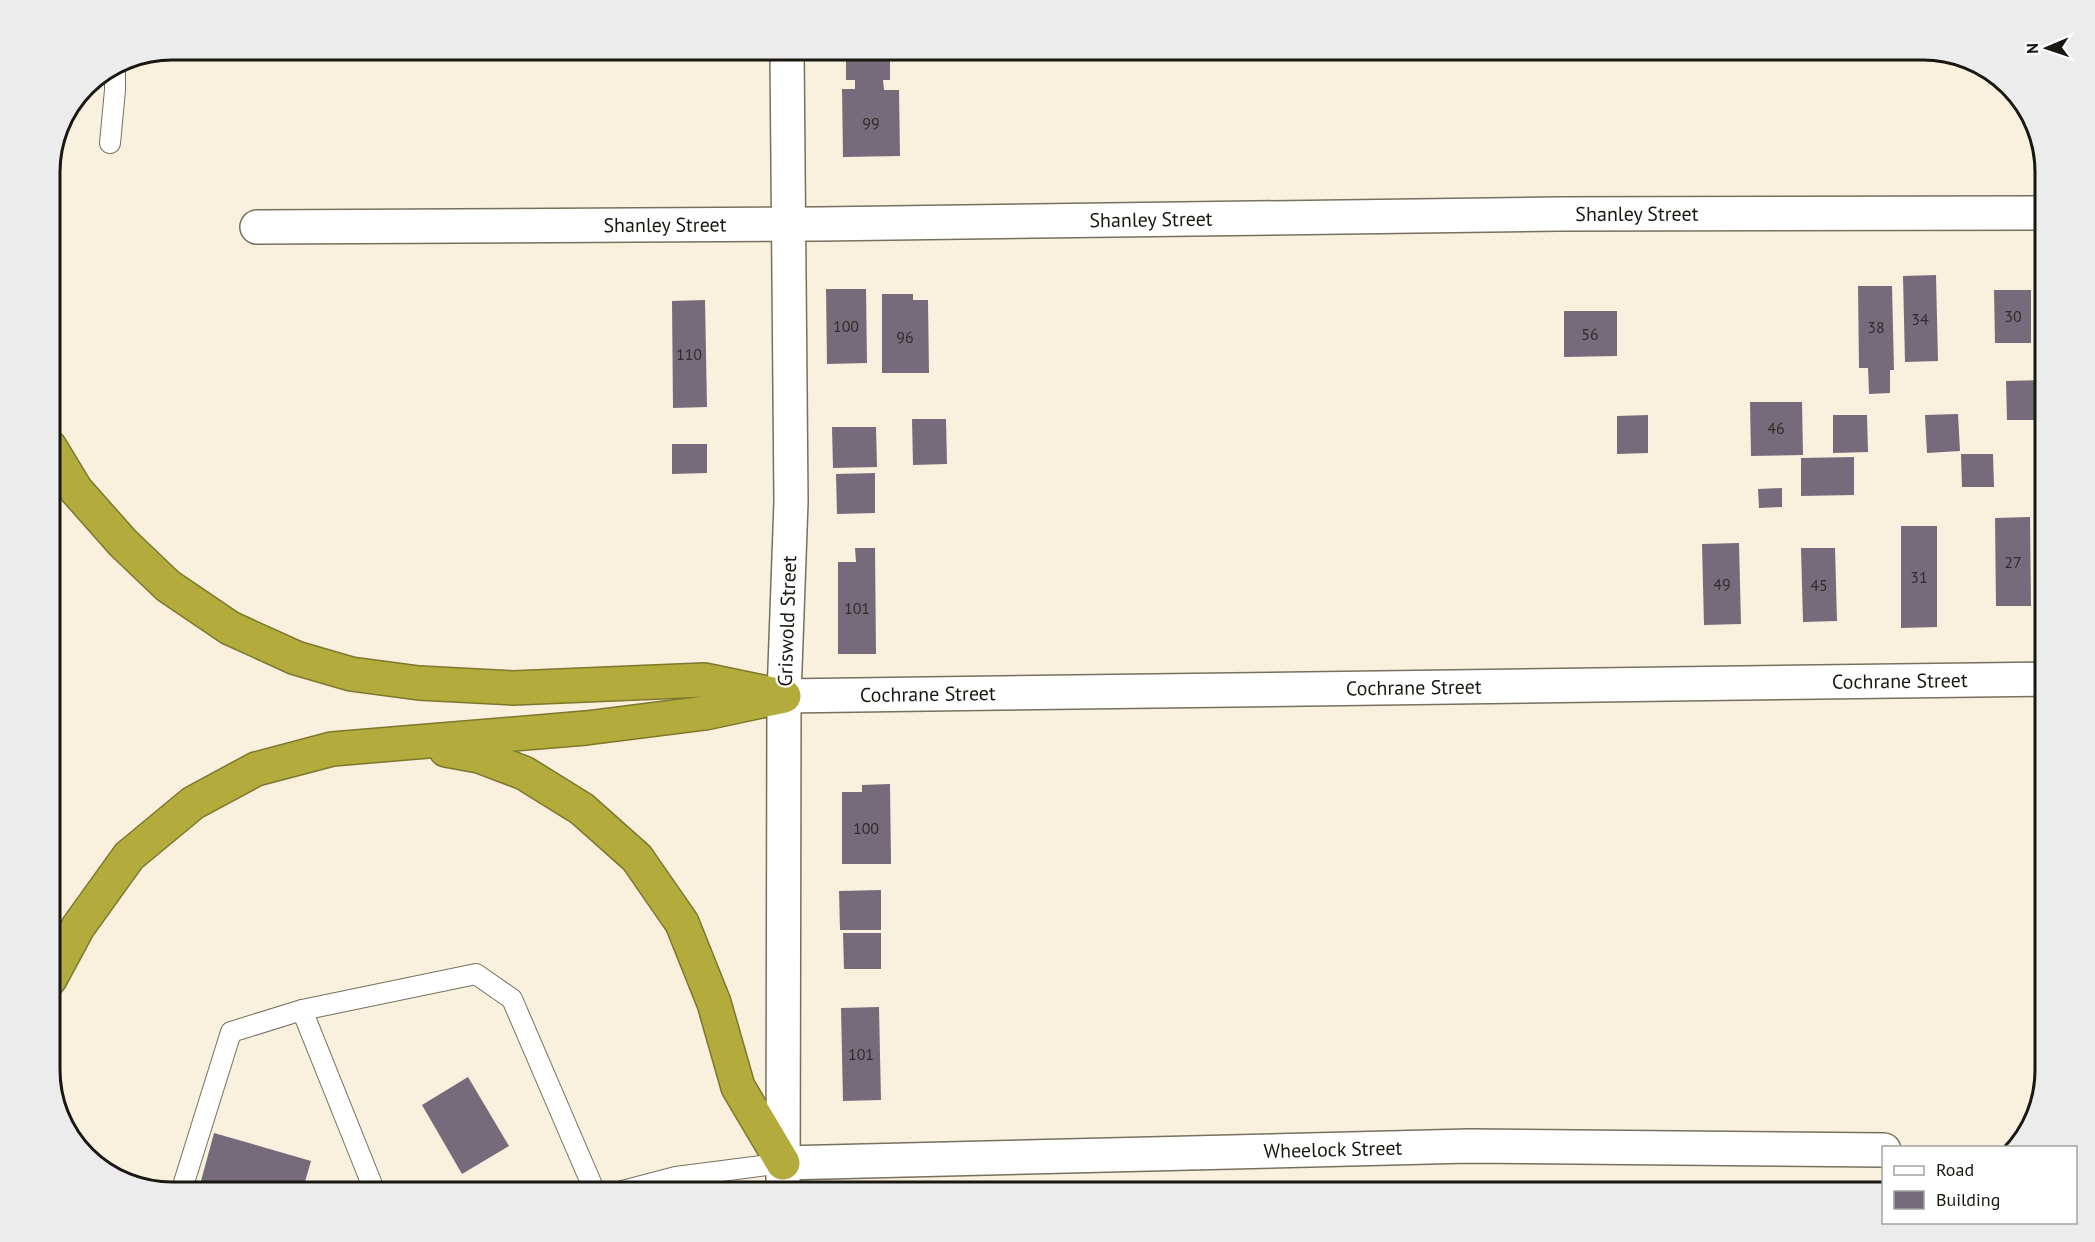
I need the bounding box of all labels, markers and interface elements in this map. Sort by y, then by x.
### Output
north arrow [2017,18,2077,78]
text: N [2022,43,2042,54]
house number: 99 [862,113,880,133]
street label: Shanley Street [1575,201,1699,227]
street label: Shanley Street [1089,206,1213,233]
street label: Shanley Street [603,211,727,238]
house number: 30 [2004,306,2022,326]
house number: 34 [1911,309,1929,329]
house number: 100 [833,316,859,336]
house number: 38 [1867,317,1885,337]
house number: 56 [1581,324,1599,344]
house number: 96 [896,327,914,347]
house number: 110 [676,344,702,364]
house number: 46 [1767,418,1785,438]
house number: 27 [2004,552,2022,572]
street label: Griswold Street [772,555,802,687]
house number: 31 [1910,567,1928,587]
house number: 49 [1713,574,1731,594]
house number: 45 [1810,575,1828,595]
house number: 101 [844,598,870,618]
street label: Cochrane Street [1832,667,1968,695]
street label: Cochrane Street [1346,674,1482,701]
street label: Cochrane Street [860,680,996,708]
house number: 100 [853,818,879,838]
house number: 101 [848,1044,874,1064]
street label: Wheelock Street [1263,1135,1403,1164]
legend [1882,1146,2077,1224]
text: Road [1936,1158,1974,1181]
text: Building [1936,1188,2000,1211]

